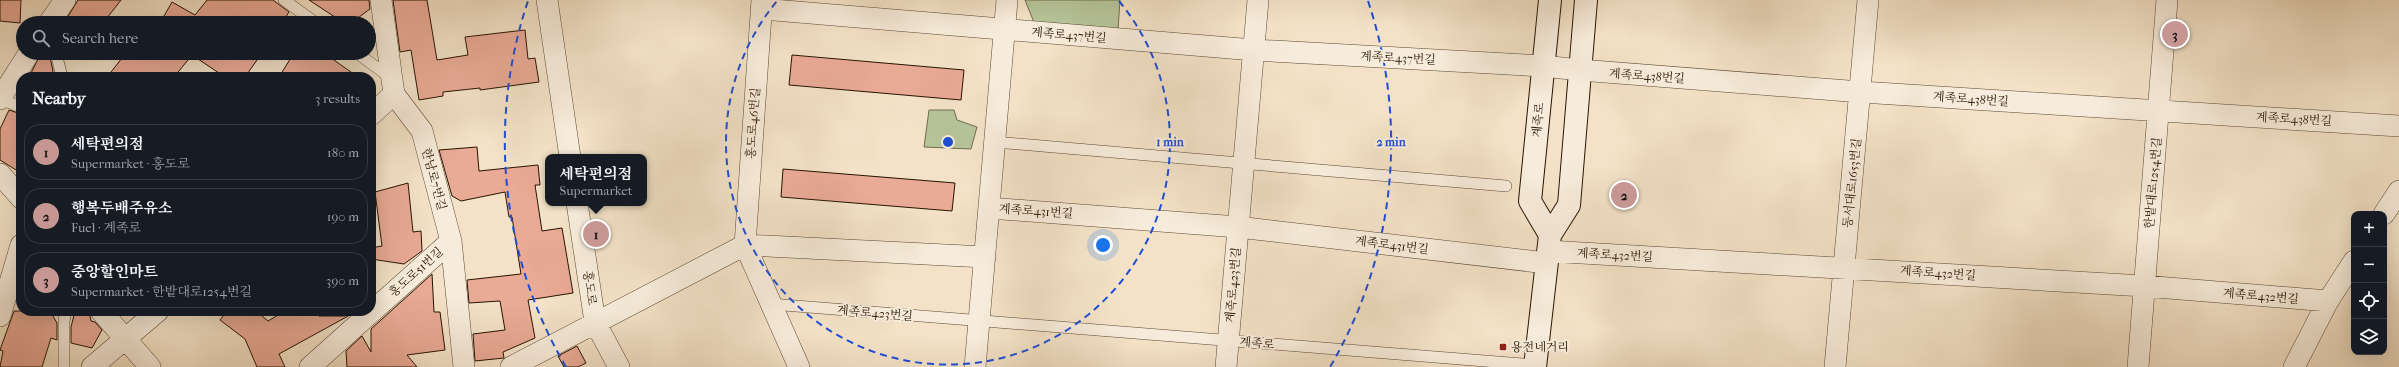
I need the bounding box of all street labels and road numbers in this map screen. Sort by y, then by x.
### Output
street label: 계족로437번길 [1031,25,1107,45]
street label: 계족로437번길 [1360,49,1436,67]
street label: 계족로438번길 [1609,66,1685,86]
street label: 홍도로46번길 [744,87,762,159]
street label: 계족로438번길 [1933,89,2009,109]
street label: 계족로 [1530,102,1547,138]
street label: 계족로438번길 [2256,110,2332,128]
street label: 한밭대로1254번길 [2142,136,2164,230]
street label: 동서대로1653번길 [1840,137,1864,229]
street label: 한남로7번길 [419,146,449,212]
street label: 계족로431번길 [998,201,1074,221]
street label: 계족로431번길 [1354,234,1430,256]
street label: 홍도로51번길 [386,244,446,300]
street label: 계족로423번길 [1223,246,1243,324]
street label: 계족로432번길 [1577,246,1653,264]
street label: 계족로432번길 [1900,263,1976,283]
street label: 홍도로 [581,270,599,307]
street label: 계족로432번길 [2222,286,2300,306]
street label: 계족로423번길 [836,303,914,323]
street label: 계족로 [1239,335,1275,352]

